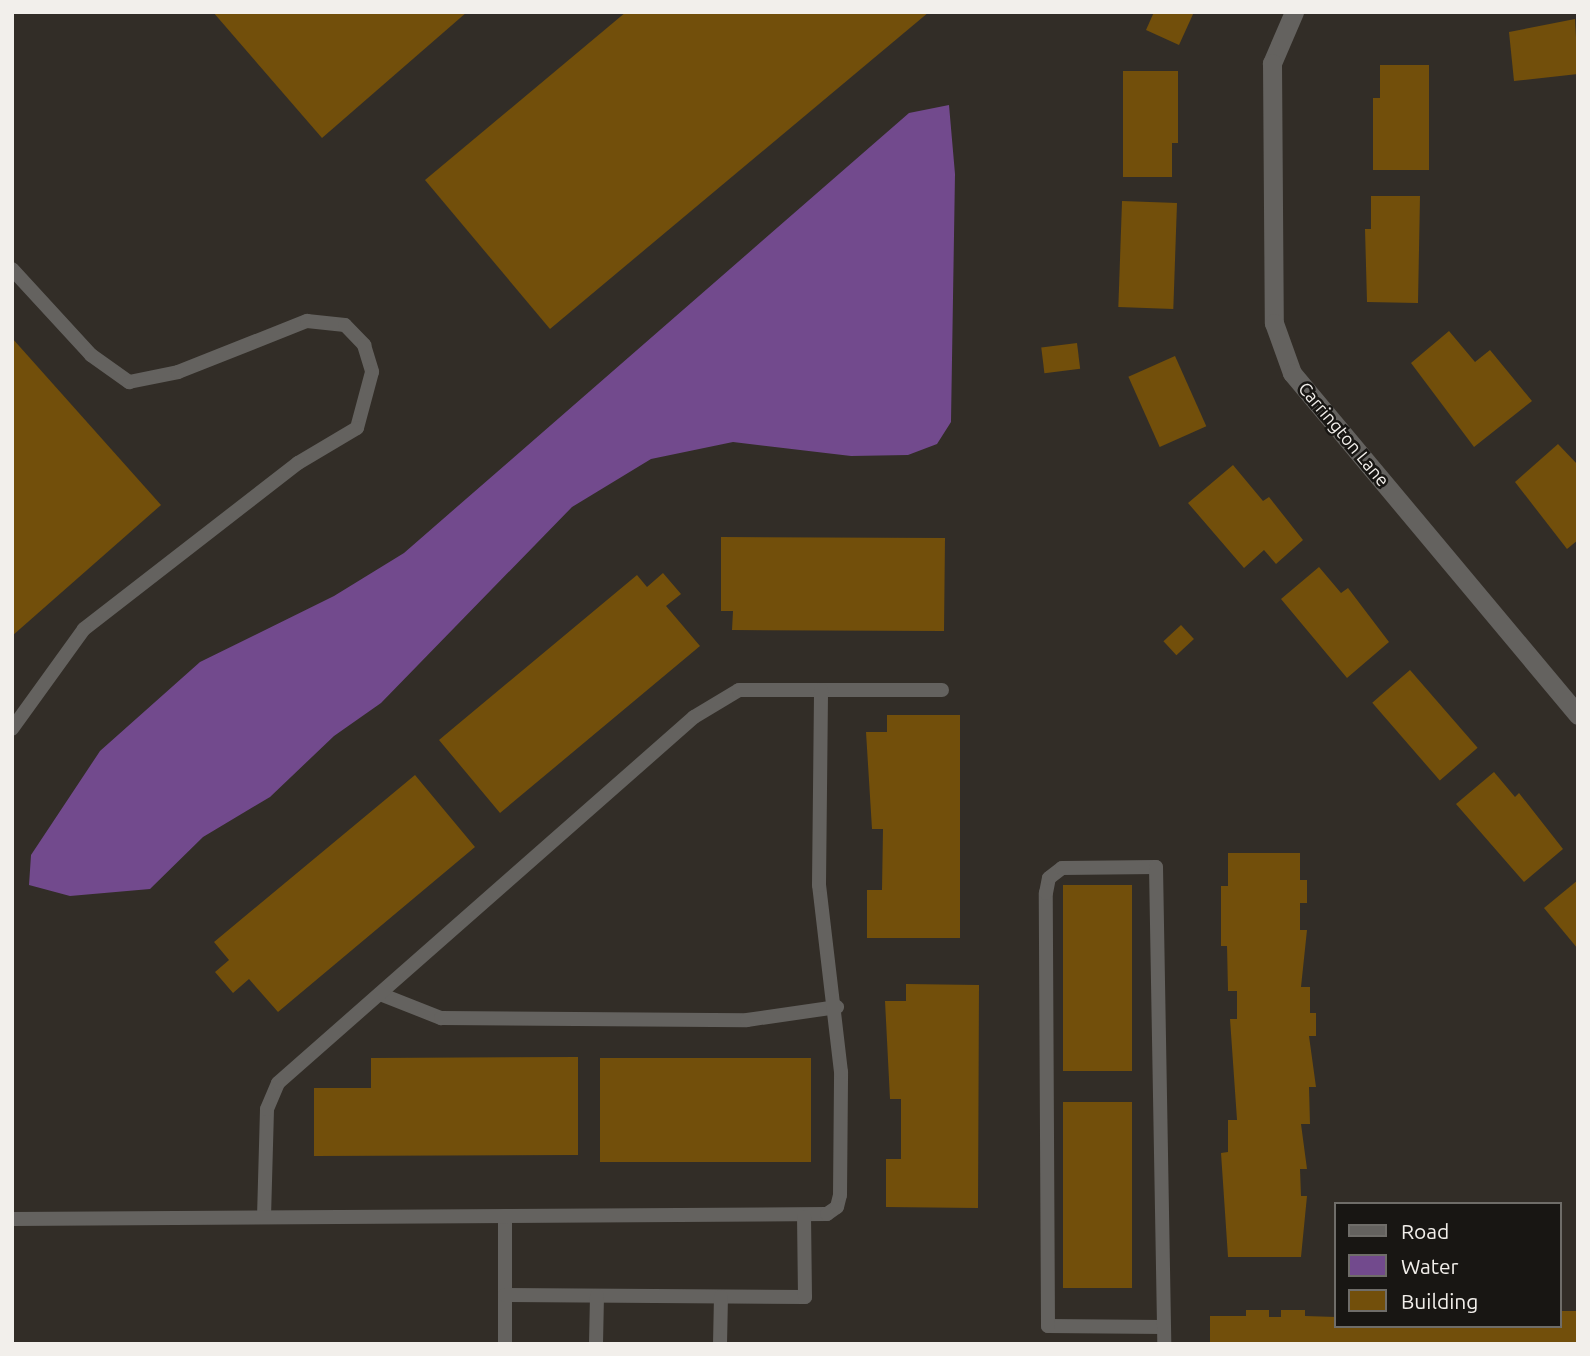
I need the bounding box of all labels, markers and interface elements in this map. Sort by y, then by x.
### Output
street label: Carrington Lane [1294,377,1394,491]
legend [1334,1202,1562,1328]
text: Road [1401,1219,1449,1243]
text: Water [1401,1254,1459,1278]
text: Building [1401,1289,1478,1313]

